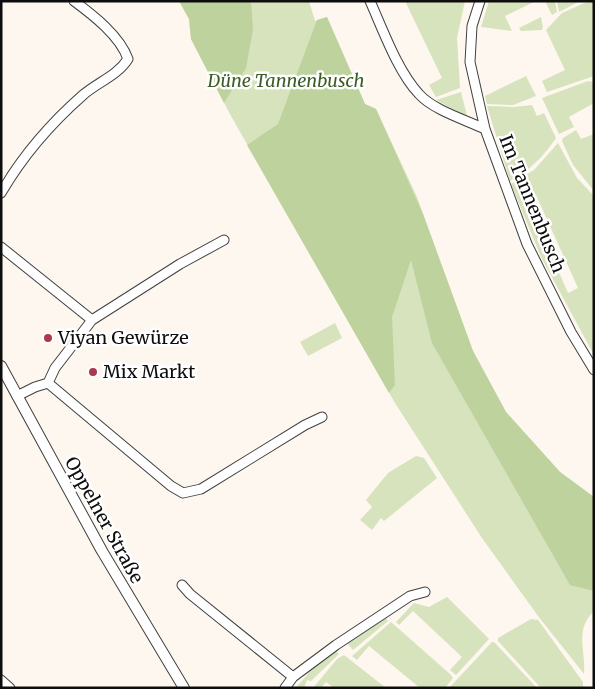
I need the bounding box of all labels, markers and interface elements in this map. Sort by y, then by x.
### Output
park label: Düne Tannenbusch [207,69,364,92]
street label: Im Tannenbusch [494,131,571,276]
place label: Viyan Gewürze [57,326,189,349]
marker: Viyan Gewürze [42,332,54,344]
place label: Mix Markt [103,360,195,383]
marker: Mix Markt [87,366,99,378]
street label: Oppelner Straße [60,452,149,587]

